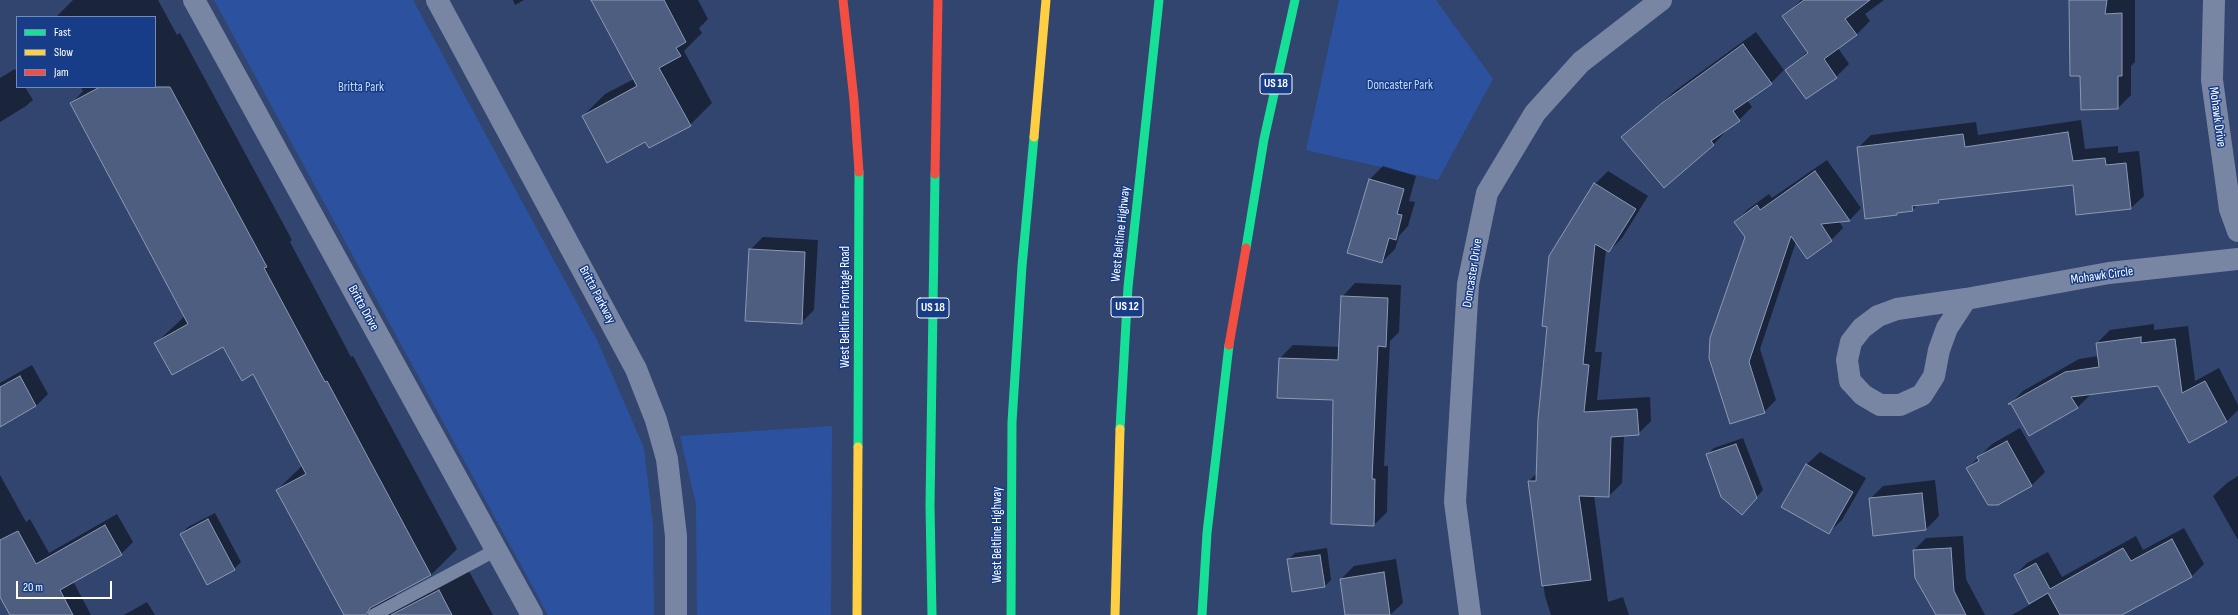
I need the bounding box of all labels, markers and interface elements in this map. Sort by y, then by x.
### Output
legend [16,16,156,88]
text: Fast [54,25,71,40]
text: Slow [54,45,73,60]
text: Jam [54,65,69,80]
road number: US 18 [1260,74,1292,94]
park label: Doncaster Park [1367,78,1433,94]
park label: Britta Park [338,80,384,96]
street label: Mohawk Drive [2205,86,2229,148]
street label: West Beltline Highway [1108,185,1134,283]
street label: Doncaster Drive [1460,237,1486,309]
street label: West Beltline Frontage Road [838,246,854,368]
street label: Britta Parkway [575,264,619,326]
street label: Mohawk Circle [2070,264,2134,288]
street label: Britta Drive [344,283,382,333]
road number: US 12 [1111,297,1143,317]
road number: US 18 [917,298,949,318]
street label: West Beltline Highway [990,487,1006,583]
scale bar [18,573,114,599]
text: 20 m [23,580,43,595]

